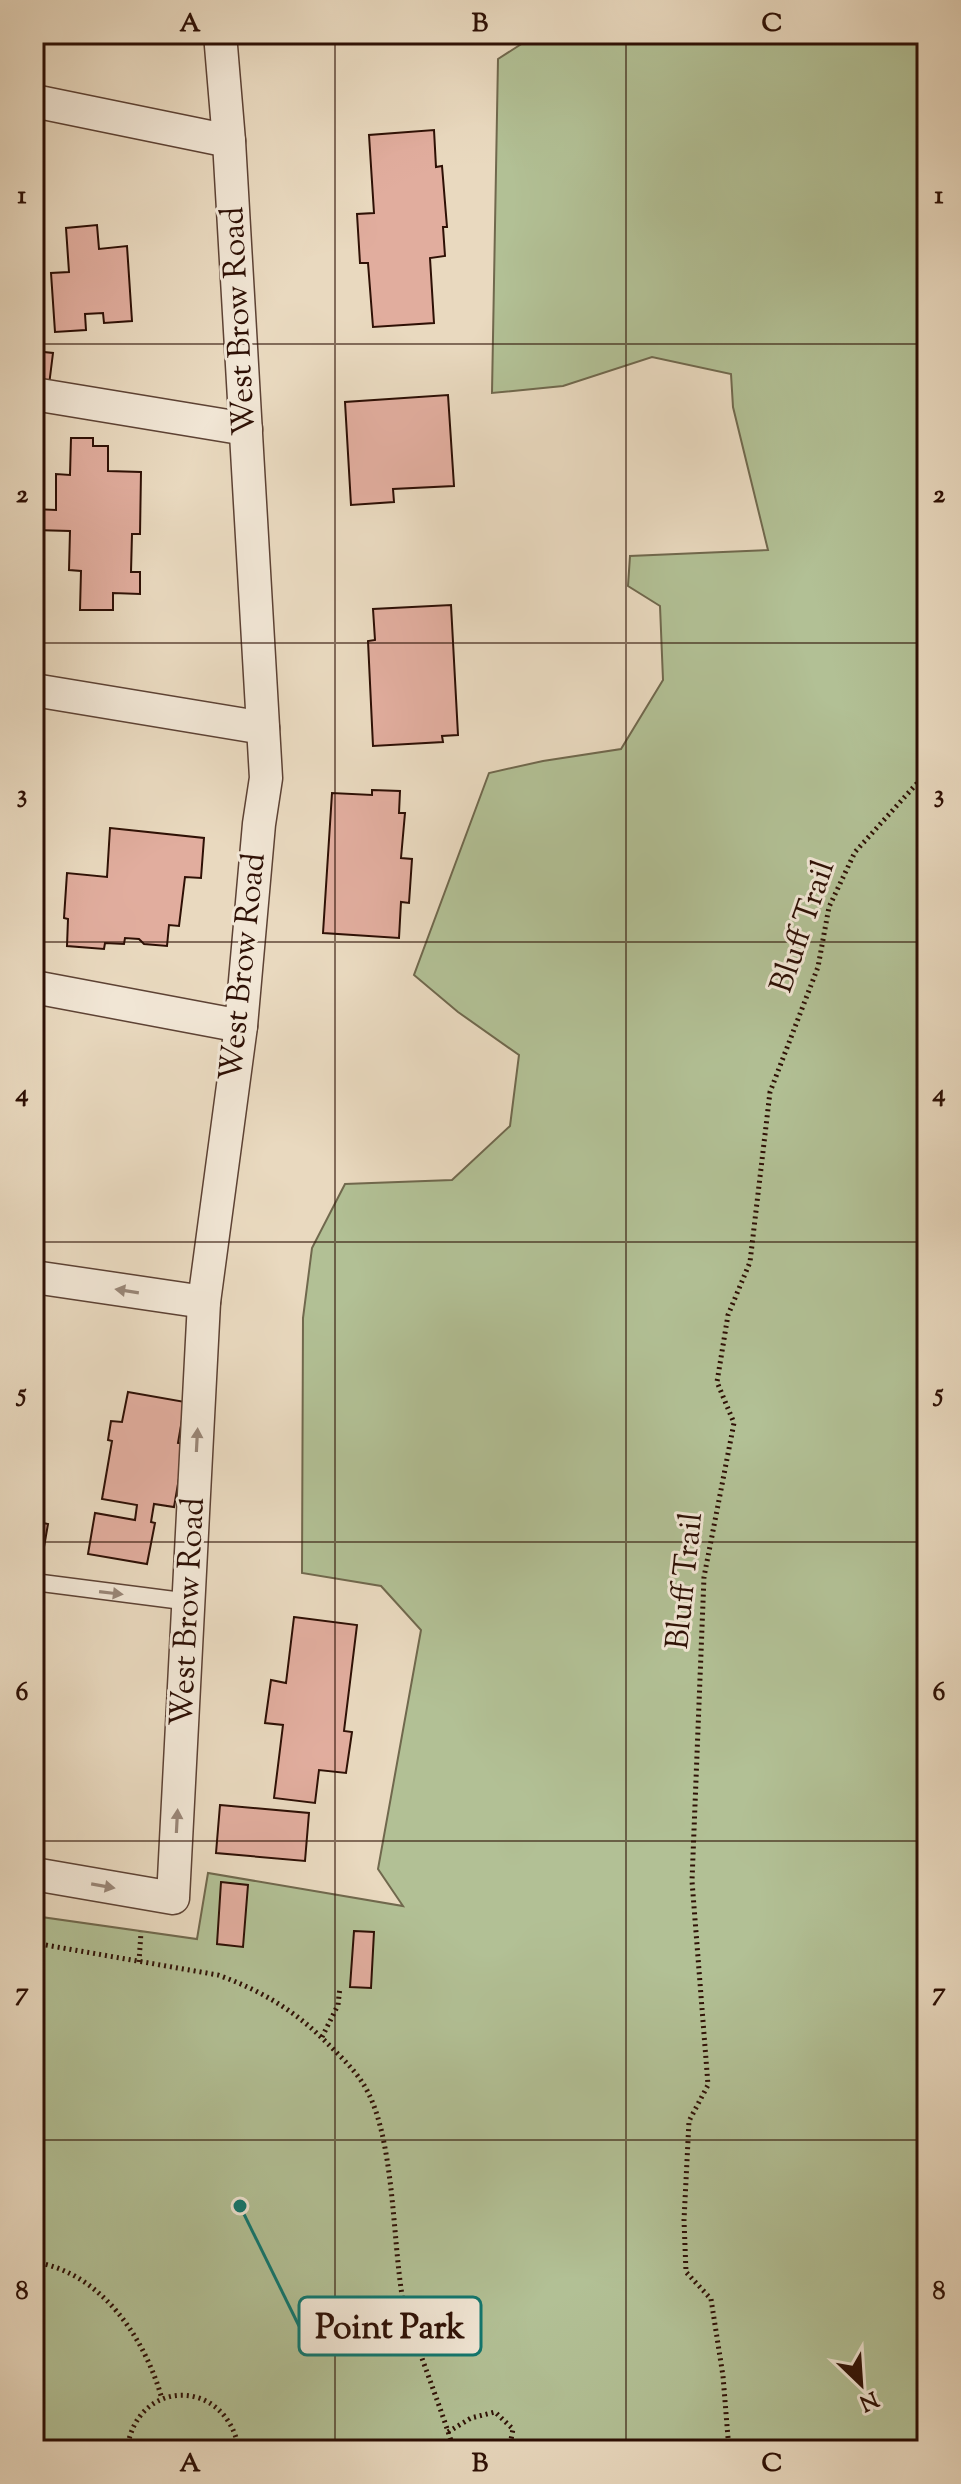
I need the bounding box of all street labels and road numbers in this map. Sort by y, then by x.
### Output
street label: West Brow Road [211,205,269,437]
street label: West Brow Road [209,851,279,1083]
street label: Bluff Trail [760,854,848,1000]
street label: West Brow Road [160,1496,218,1728]
street label: Bluff Trail [656,1510,716,1652]

